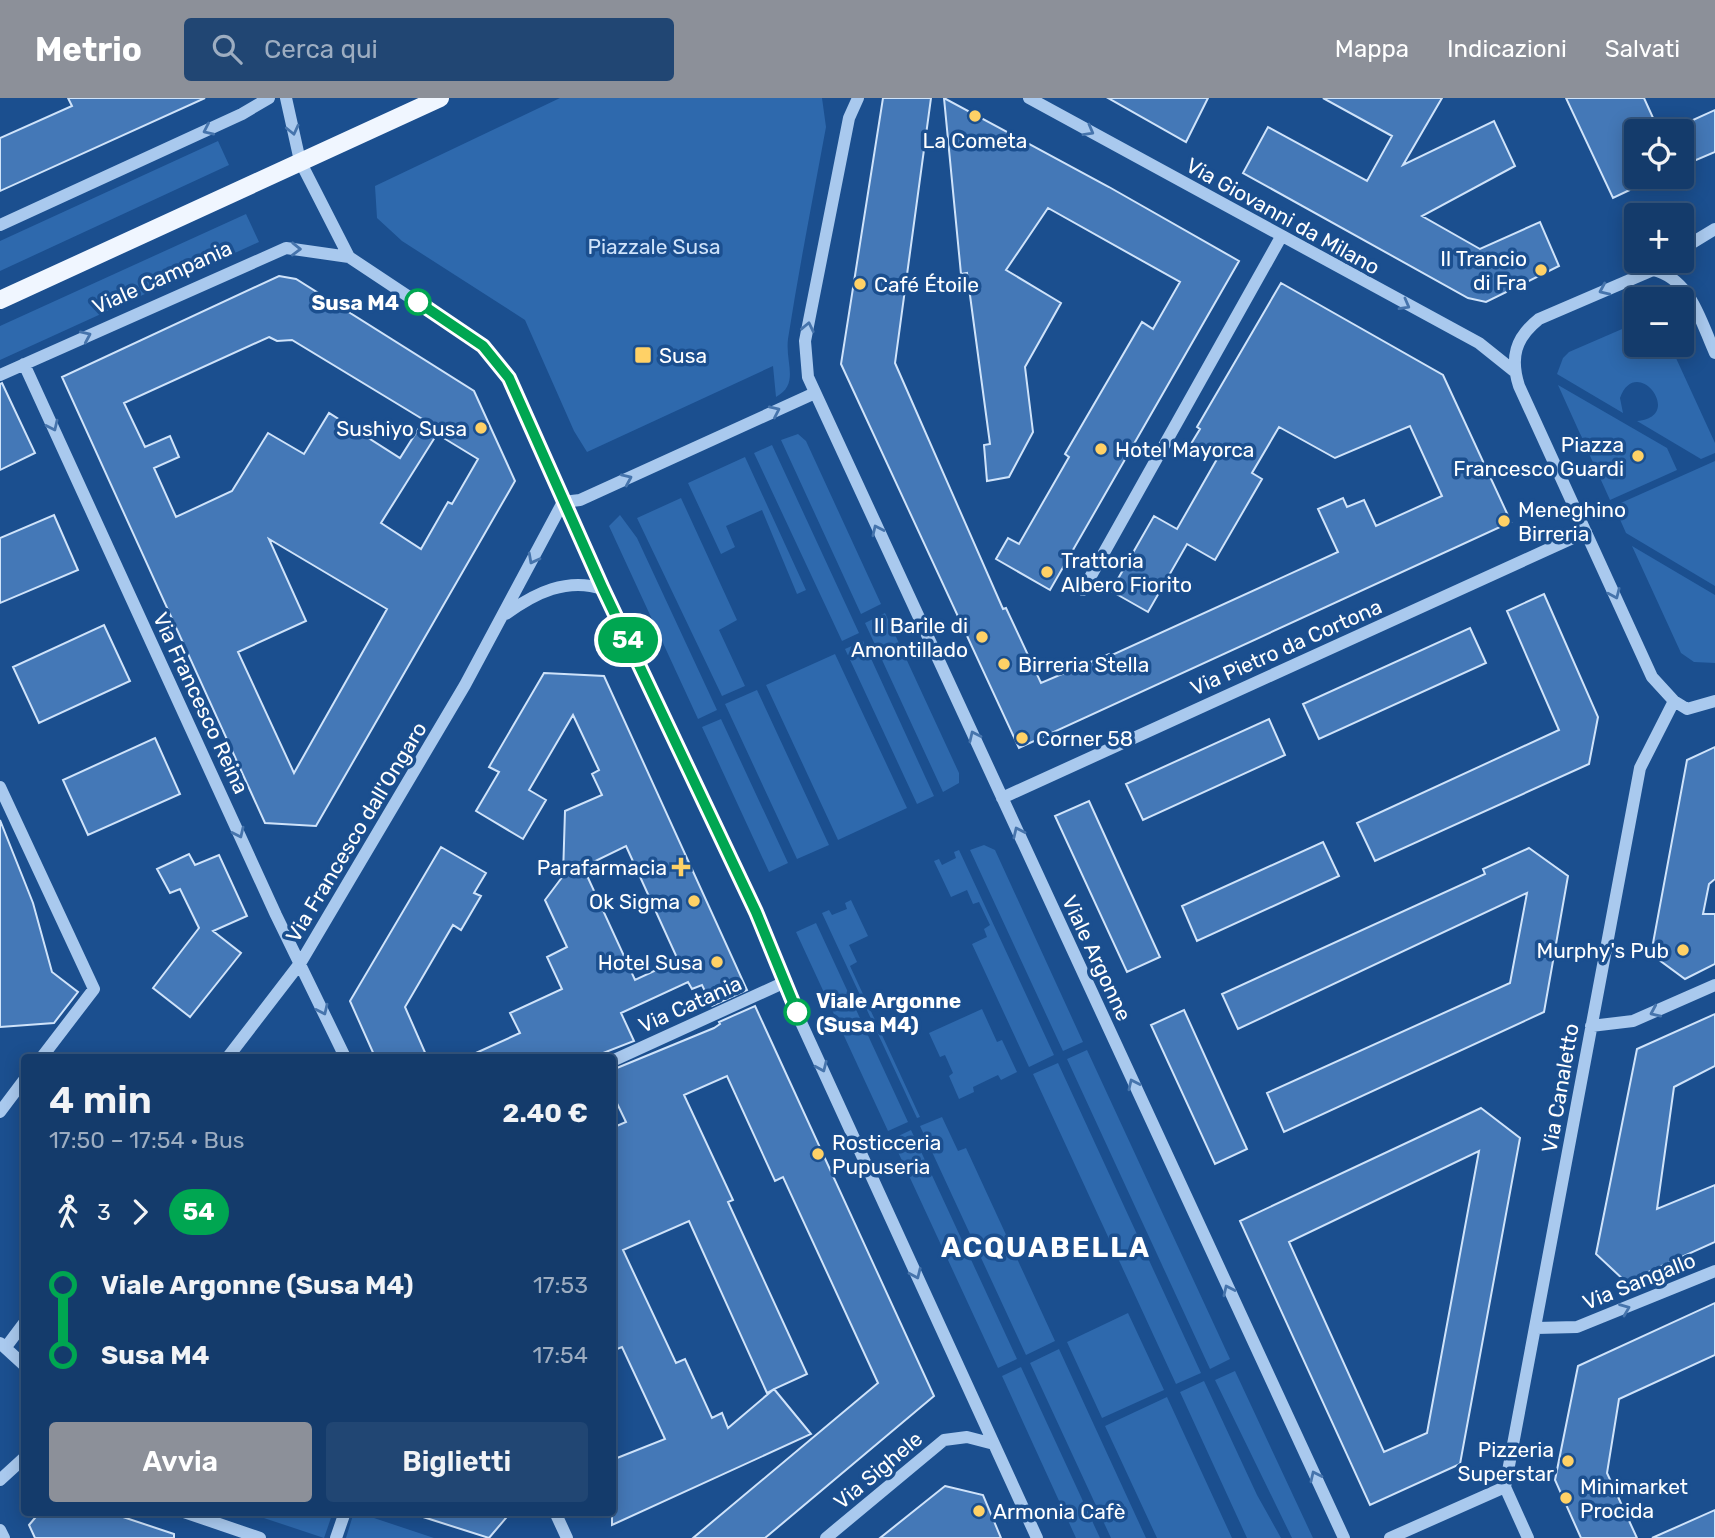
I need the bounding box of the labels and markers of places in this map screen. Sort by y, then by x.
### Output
marker: La Cometa [967,108,983,124]
place label: La Cometa [923,128,1027,153]
place label: Il Trancio di Fra [1440,246,1527,295]
marker: Il Trancio di Fra [1533,262,1549,278]
place label: Café Étoile [874,272,979,297]
marker: Café Étoile [852,276,868,292]
marker: Susa M4 [405,289,431,315]
place label: Susa M4 [311,290,399,315]
place label: Susa [659,343,707,368]
marker: Susa [633,345,653,365]
place label: Sushiyo Susa [336,416,467,441]
marker: Sushiyo Susa [473,420,489,436]
place label: Piazza Francesco Guardi [1453,432,1624,481]
place label: Hotel Mayorca [1115,437,1254,462]
marker: Hotel Mayorca [1093,441,1109,457]
marker: Piazza Francesco Guardi [1630,448,1646,464]
place label: Meneghino Birreria [1518,497,1626,546]
marker: Meneghino Birreria [1496,513,1512,529]
place label: Trattoria Albero Fiorito [1061,548,1192,597]
marker: Trattoria Albero Fiorito [1039,564,1055,580]
place label: Il Barile di Amontillado [851,613,968,662]
marker: Il Barile di Amontillado [974,629,990,645]
place label: Birreria Stella [1018,652,1149,677]
marker: Birreria Stella [996,656,1012,672]
place label: Corner 58 [1036,726,1133,751]
marker: Corner 58 [1014,730,1030,746]
place label: Parafarmacia [537,855,667,880]
marker: Parafarmacia [673,859,689,875]
place label: Ok Sigma [589,889,680,914]
marker: Ok Sigma [686,893,702,909]
place label: Murphy's Pub [1537,938,1669,963]
marker: Murphy's Pub [1675,942,1691,958]
place label: Hotel Susa [598,950,703,975]
marker: Hotel Susa [709,954,725,970]
place label: Viale Argonne (Susa M4) [816,988,961,1037]
marker: Viale Argonne (Susa M4) [784,999,810,1025]
place label: Rosticceria Pupuseria [832,1130,941,1179]
marker: Rosticceria Pupuseria [810,1146,826,1162]
place label: Pizzeria Superstar [1458,1437,1554,1486]
marker: Pizzeria Superstar [1560,1453,1576,1469]
place label: Minimarket Procida [1580,1474,1688,1523]
marker: Minimarket Procida [1558,1490,1574,1506]
place label: Armonia Cafè [993,1499,1125,1524]
marker: Armonia Cafè [971,1503,987,1519]

